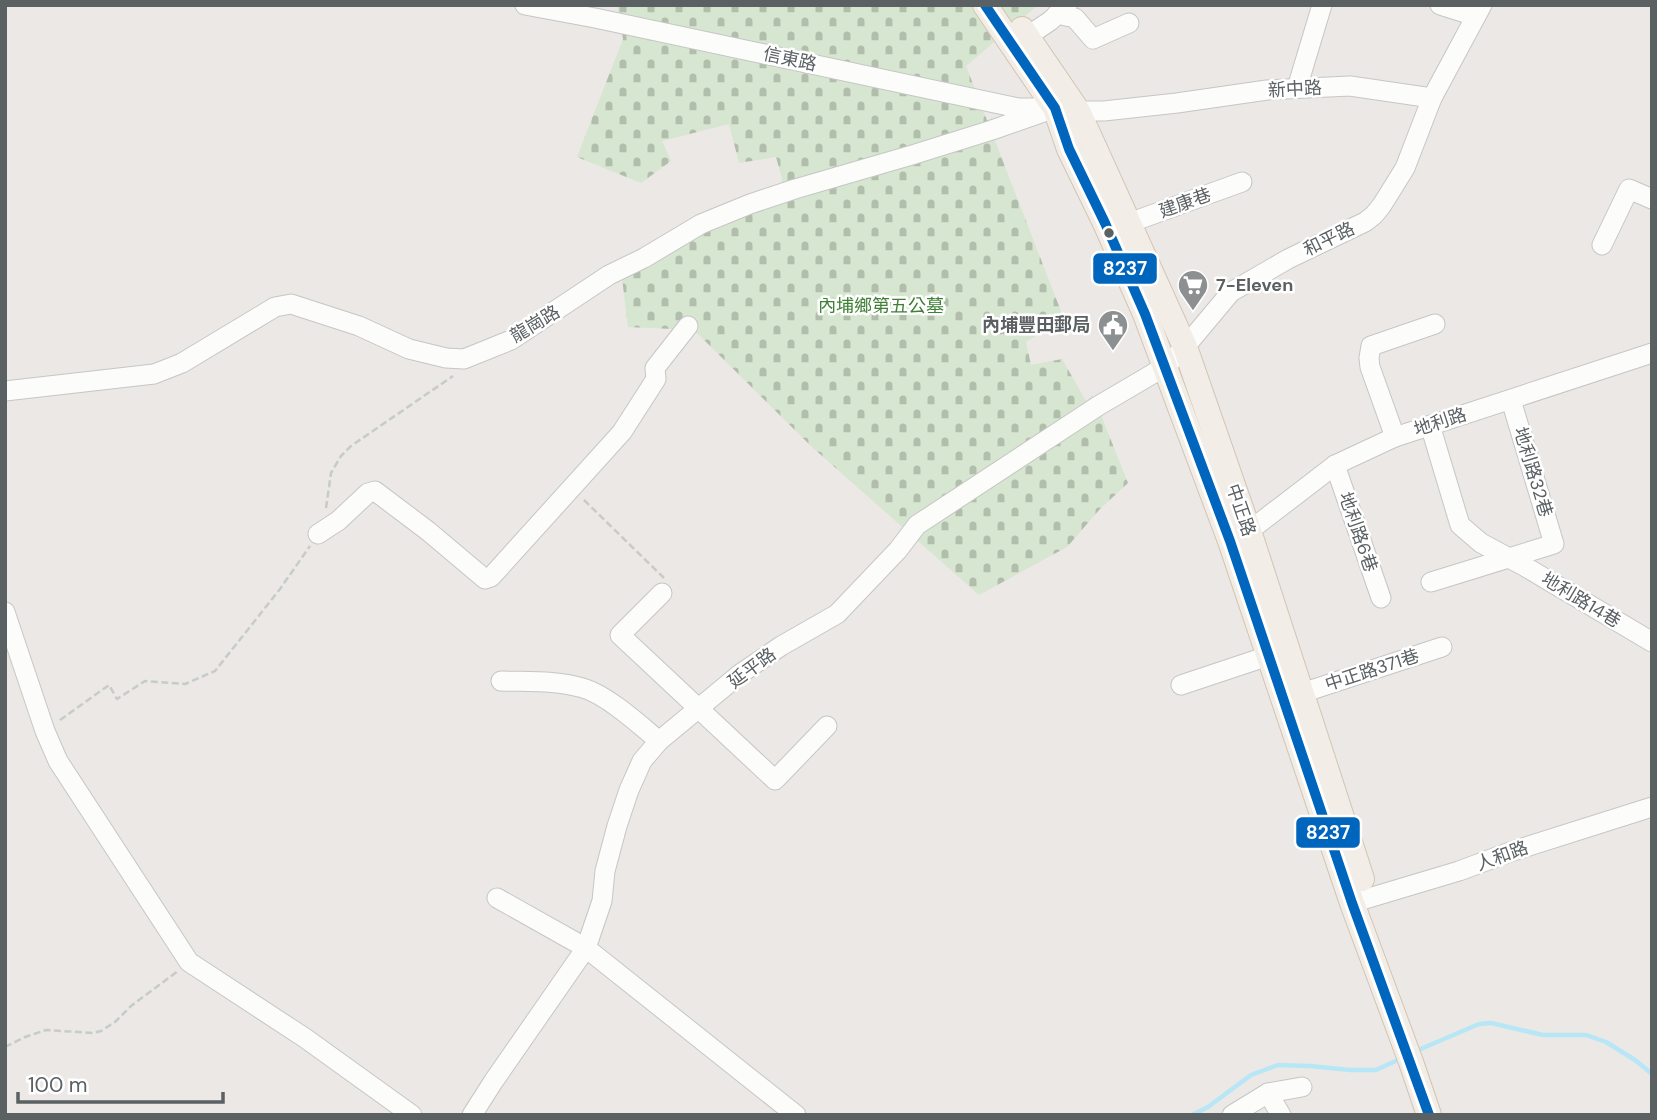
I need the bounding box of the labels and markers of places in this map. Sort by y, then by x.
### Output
unlabelled marker [1102,226,1116,240]
supermarket icon: 7-Eleven [1176,268,1210,312]
place label: 7-Eleven [1216,273,1293,297]
public building icon: 內埔豐田郵局 [1096,308,1130,352]
place label: 內埔豐田郵局 [982,313,1090,337]

